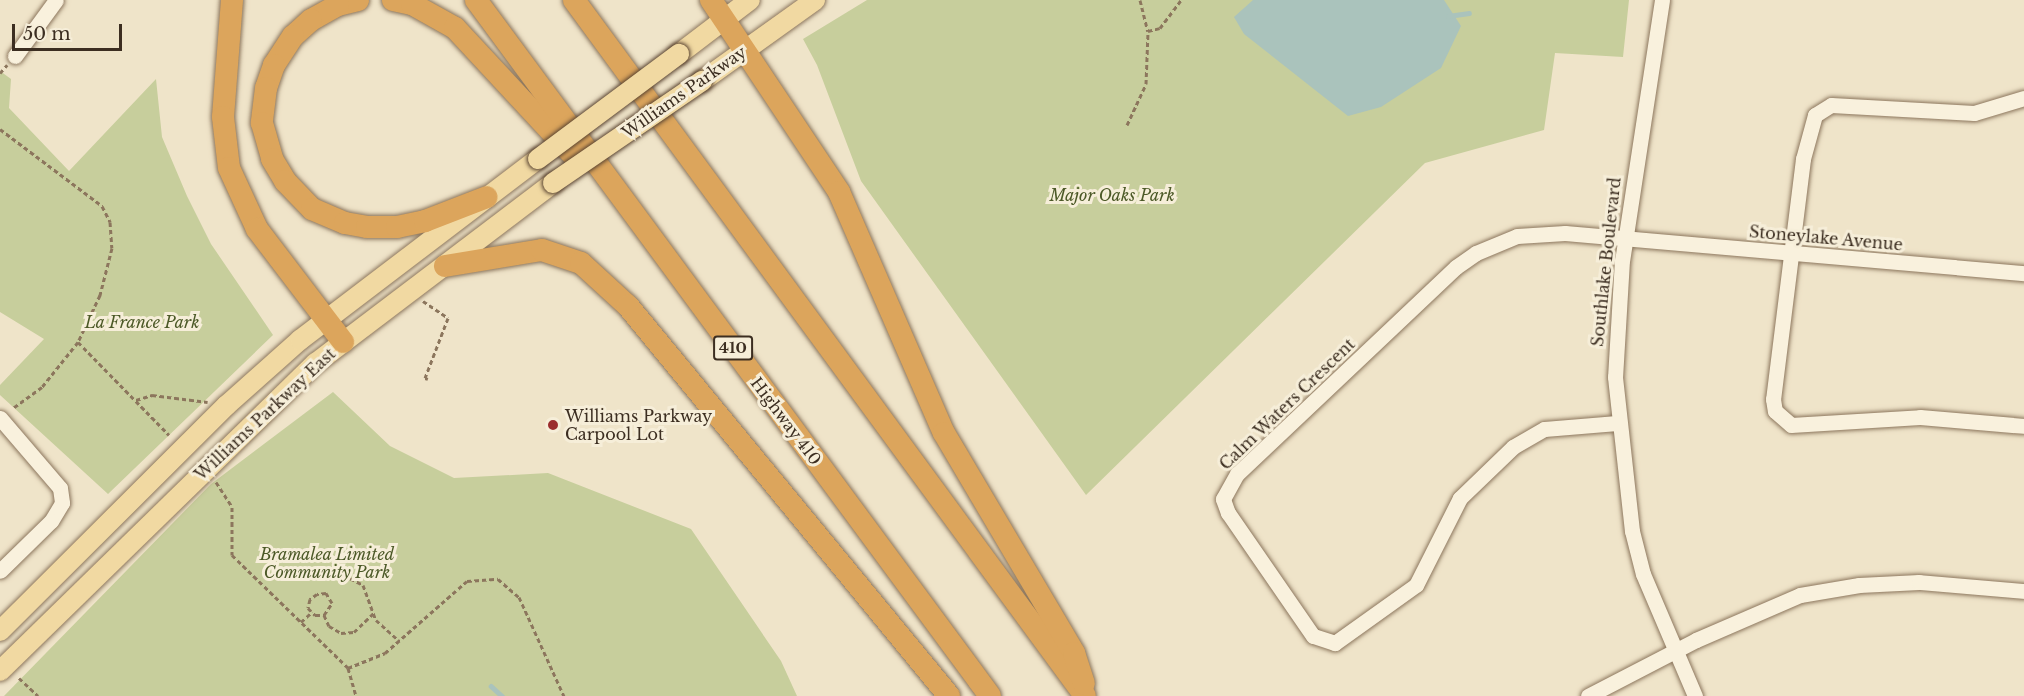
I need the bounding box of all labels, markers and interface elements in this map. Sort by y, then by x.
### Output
scale bar [15,12,124,50]
text: 50 m [23,23,71,45]
street label: Williams Parkway [618,42,750,142]
street label: Southlake Boulevard [1588,176,1624,348]
park label: Major Oaks Park [1049,185,1175,205]
street label: Stoneylake Avenue [1748,222,1904,254]
park label: La France Park [84,312,200,332]
street label: Calm Waters Crescent [1215,334,1359,474]
road number: 410 [712,336,754,360]
street label: Williams Parkway East [191,344,339,484]
street label: Highway 410 [747,373,825,469]
place label: Williams Parkway Carpool Lot [565,406,712,444]
marker: Williams Parkway Carpool Lot [546,418,560,432]
park label: Bramalea Limited Community Park [259,544,395,582]

